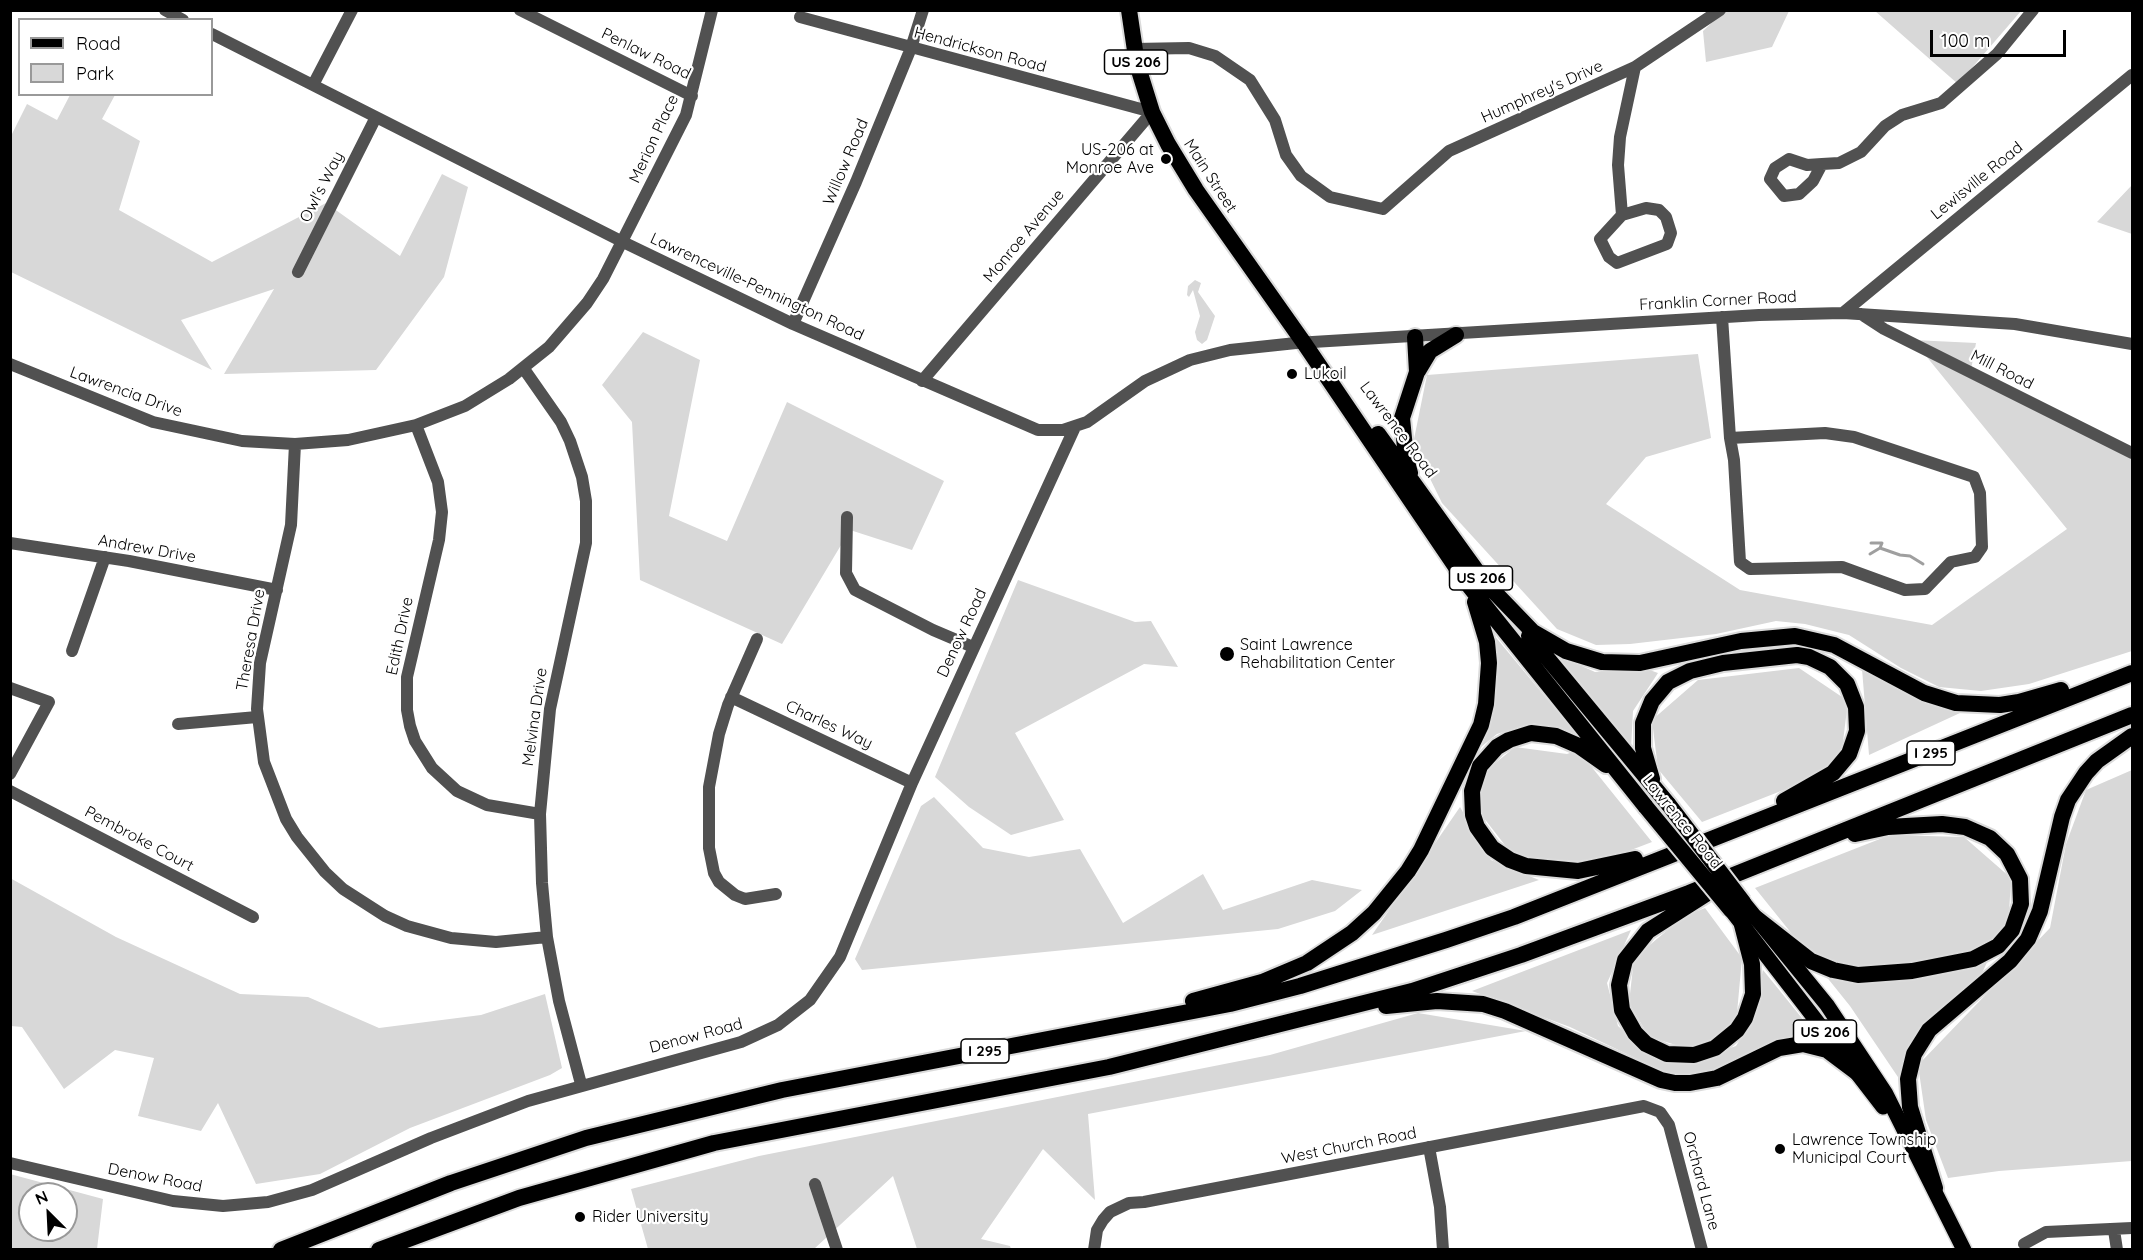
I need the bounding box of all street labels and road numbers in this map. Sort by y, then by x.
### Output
street label: Hendrickson Road [912,23,1048,77]
street label: Penlaw Road [598,24,694,84]
road number: US 206 [1104,50,1168,74]
street label: Humphrey's Drive [1478,57,1606,127]
street label: Merion Place [625,92,683,186]
street label: Willow Road [819,116,873,208]
street label: Main Street [1179,136,1241,216]
street label: Lewisville Road [1927,138,2027,224]
street label: Owl's Way [296,148,348,226]
street label: Monroe Avenue [979,185,1069,287]
street label: Lawrenceville-Pennington Road [647,229,867,345]
street label: Franklin Corner Road [1639,287,1797,315]
street label: Mill Road [1967,346,2037,394]
street label: Lawrencia Drive [67,363,185,421]
street label: Lawrence Road [1356,378,1440,482]
street label: Andrew Drive [97,531,197,567]
road number: US 206 [1450,566,1512,590]
street label: Denow Road [933,586,991,680]
street label: Theresa Drive [233,588,269,692]
street label: Edith Drive [382,595,418,677]
street label: Melvina Drive [519,667,551,767]
street label: Charles Way [782,696,876,754]
road number: I 295 [1907,741,1955,765]
street label: Lawrence Road [1638,771,1726,873]
street label: Pembroke Court [81,802,197,876]
street label: Denow Road [647,1014,745,1058]
road number: US 206 [1794,1020,1856,1044]
road number: I 295 [961,1039,1009,1063]
street label: West Church Road [1280,1123,1418,1169]
street label: Orchard Lane [1679,1129,1723,1233]
street label: Denow Road [106,1159,204,1197]

